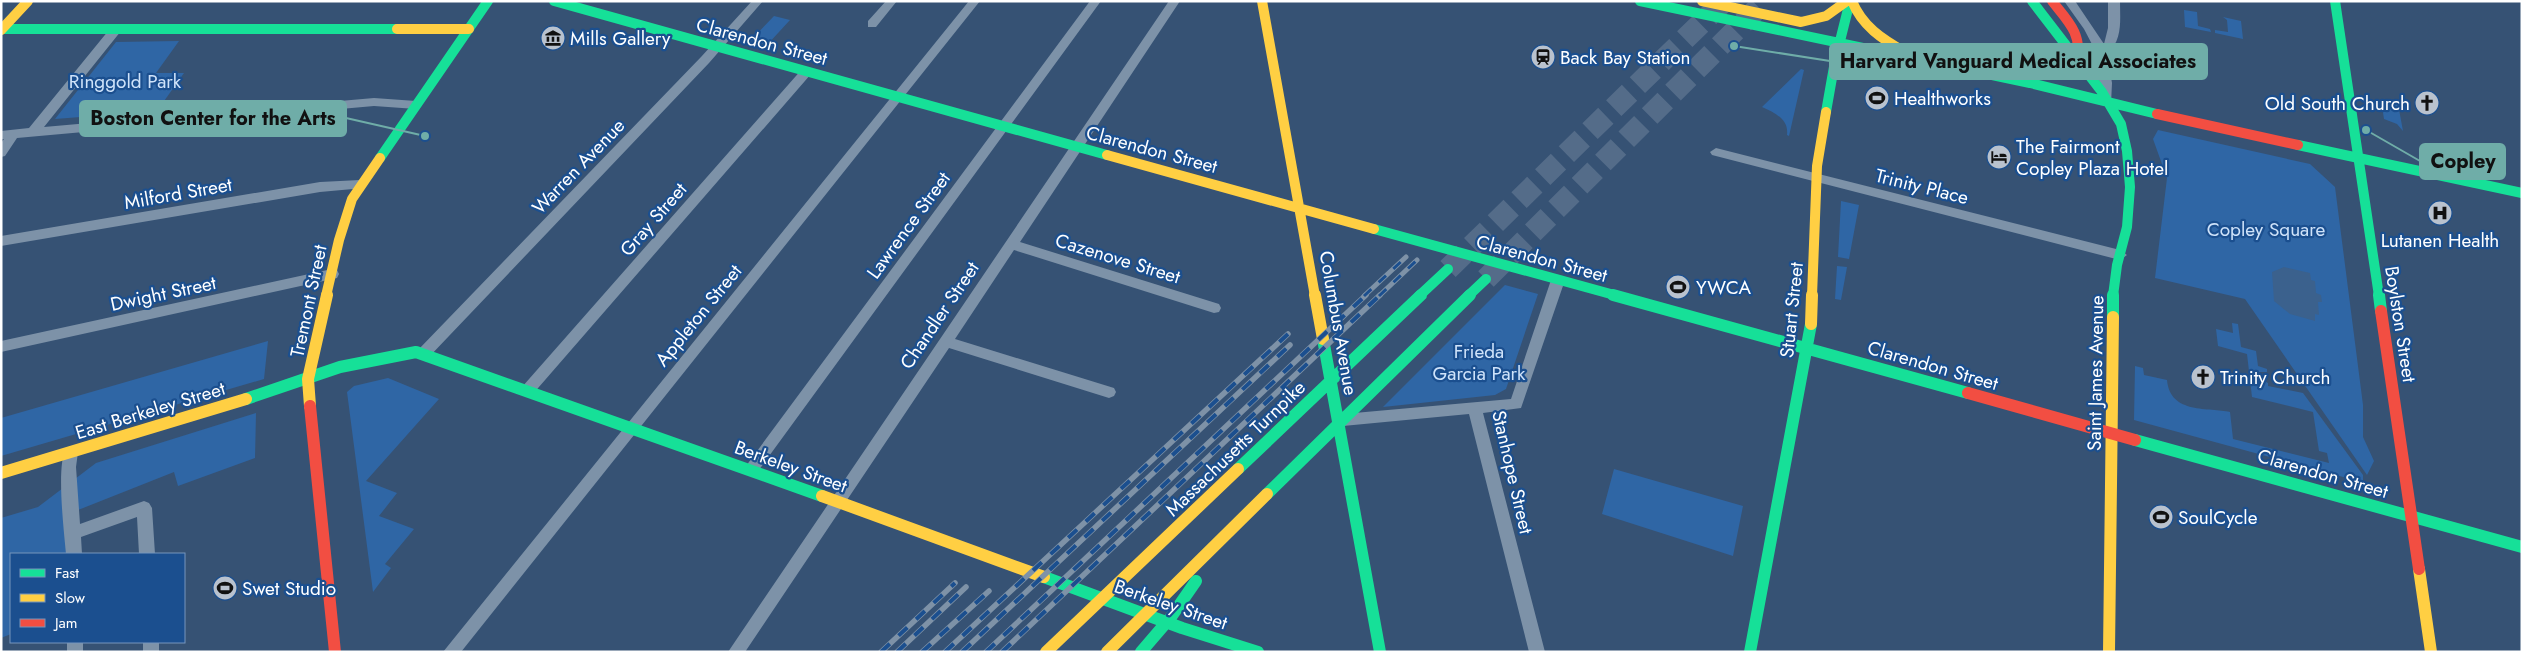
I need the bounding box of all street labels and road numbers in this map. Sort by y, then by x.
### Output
street label: Clarendon Street [693,11,831,72]
street label: Warren Avenue [526,112,631,220]
street label: Clarendon Street [1083,119,1221,180]
street label: Trinity Place [1872,162,1971,211]
street label: Lawrence Street [860,166,957,284]
street label: Milford Street [122,171,234,216]
street label: Gray Street [614,176,693,262]
street label: Cazenove Street [1052,227,1184,290]
street label: Clarendon Street [1473,228,1611,289]
street label: Tremont Street [283,242,334,360]
street label: Columbus Avenue [1313,249,1365,397]
street label: Chandler Street [893,256,986,374]
street label: Appleton Street [649,258,748,372]
street label: Stuart Street [1773,260,1810,359]
street label: Boylston Street [2378,264,2423,384]
street label: Dwight Street [108,269,219,318]
street label: Saint James Avenue [2081,295,2110,451]
street label: Clarendon Street [1864,334,2002,397]
street label: Massachusetts Turnpike [1159,374,1312,522]
street label: East Berkeley Street [72,375,229,446]
street label: Stanhope Street [1485,408,1540,537]
street label: Berkeley Street [731,434,851,499]
street label: Clarendon Street [2254,442,2392,505]
street label: Berkeley Street [1111,572,1231,637]

